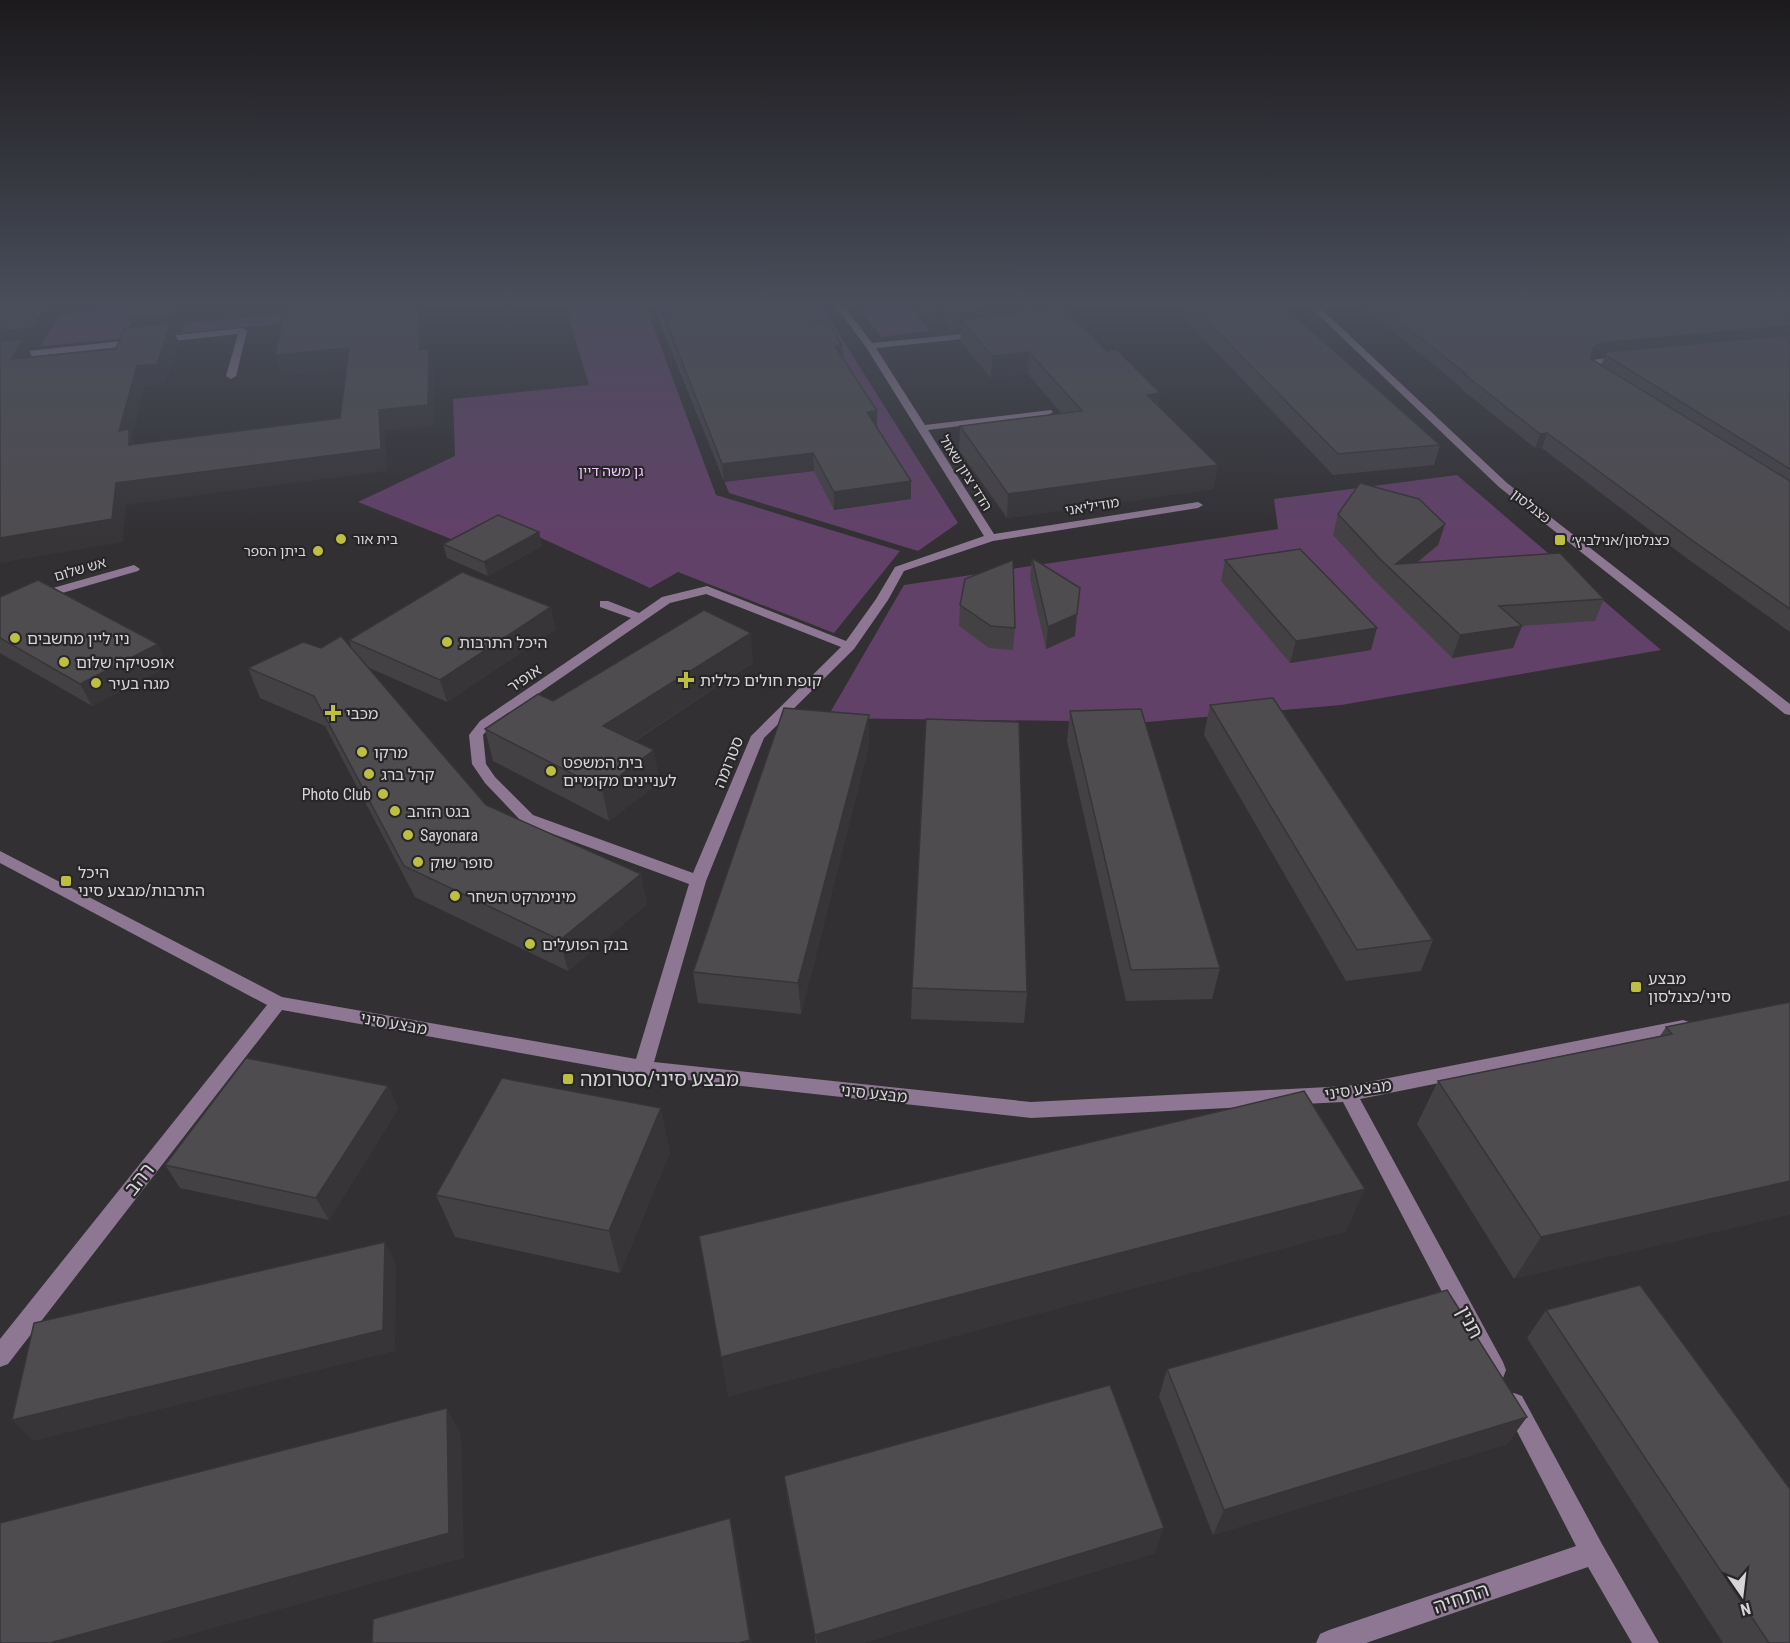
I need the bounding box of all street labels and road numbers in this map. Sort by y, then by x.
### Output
street label: הדדי ציון שאול [937,432,995,514]
street label: כצנלסון [1508,486,1554,526]
street label: מודיליאני [1064,494,1120,518]
street label: אש שלום [52,554,108,584]
street label: אופיר [504,660,545,697]
street label: סטרומה [710,734,747,791]
street label: מבצע סיני [359,1008,429,1039]
street label: מבצע סיני [1323,1075,1393,1104]
street label: מבצע סיני [839,1081,908,1106]
street label: רהב [119,1158,159,1200]
street label: תנין [1452,1302,1488,1342]
street label: התחיה [1430,1577,1492,1619]

